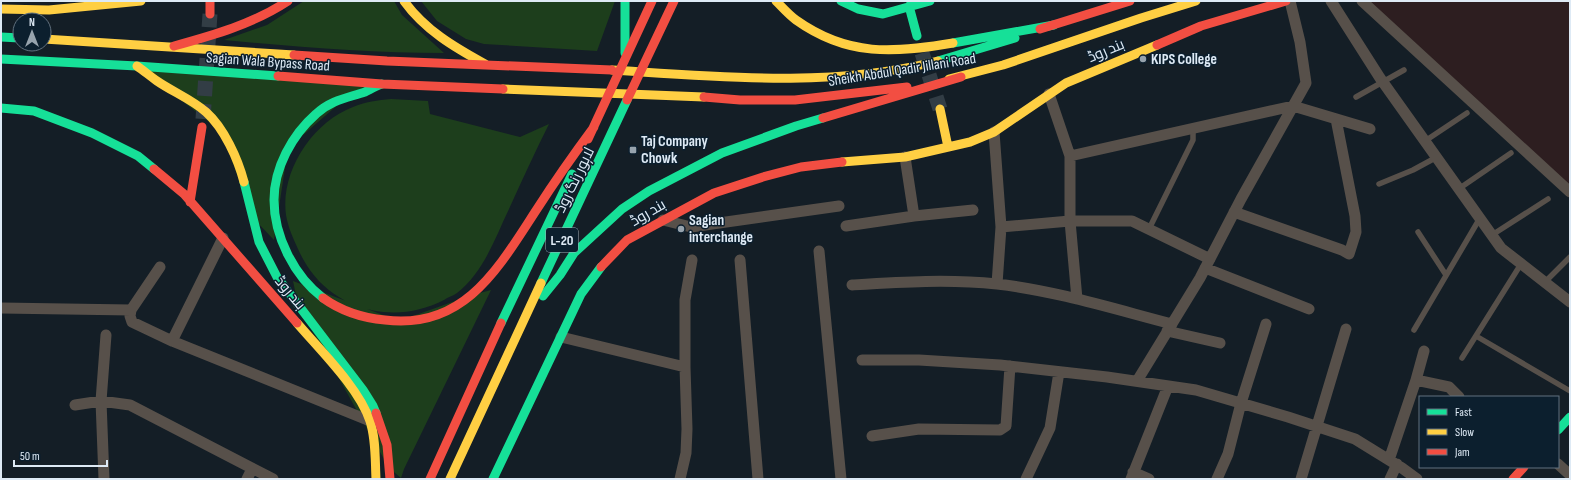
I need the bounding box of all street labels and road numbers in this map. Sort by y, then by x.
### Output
street label: بند روڈ [1085,35,1127,67]
street label: Sagian Wala Bypass Road [206,48,330,76]
street label: Sheikh Abdul Qadir Jillani Road [827,49,977,91]
street label: لاہور رنگ روڈ [551,144,599,216]
street label: بند روڈ [627,195,669,231]
road number: L-20 [546,228,578,252]
street label: بند روڈ [270,272,310,314]

